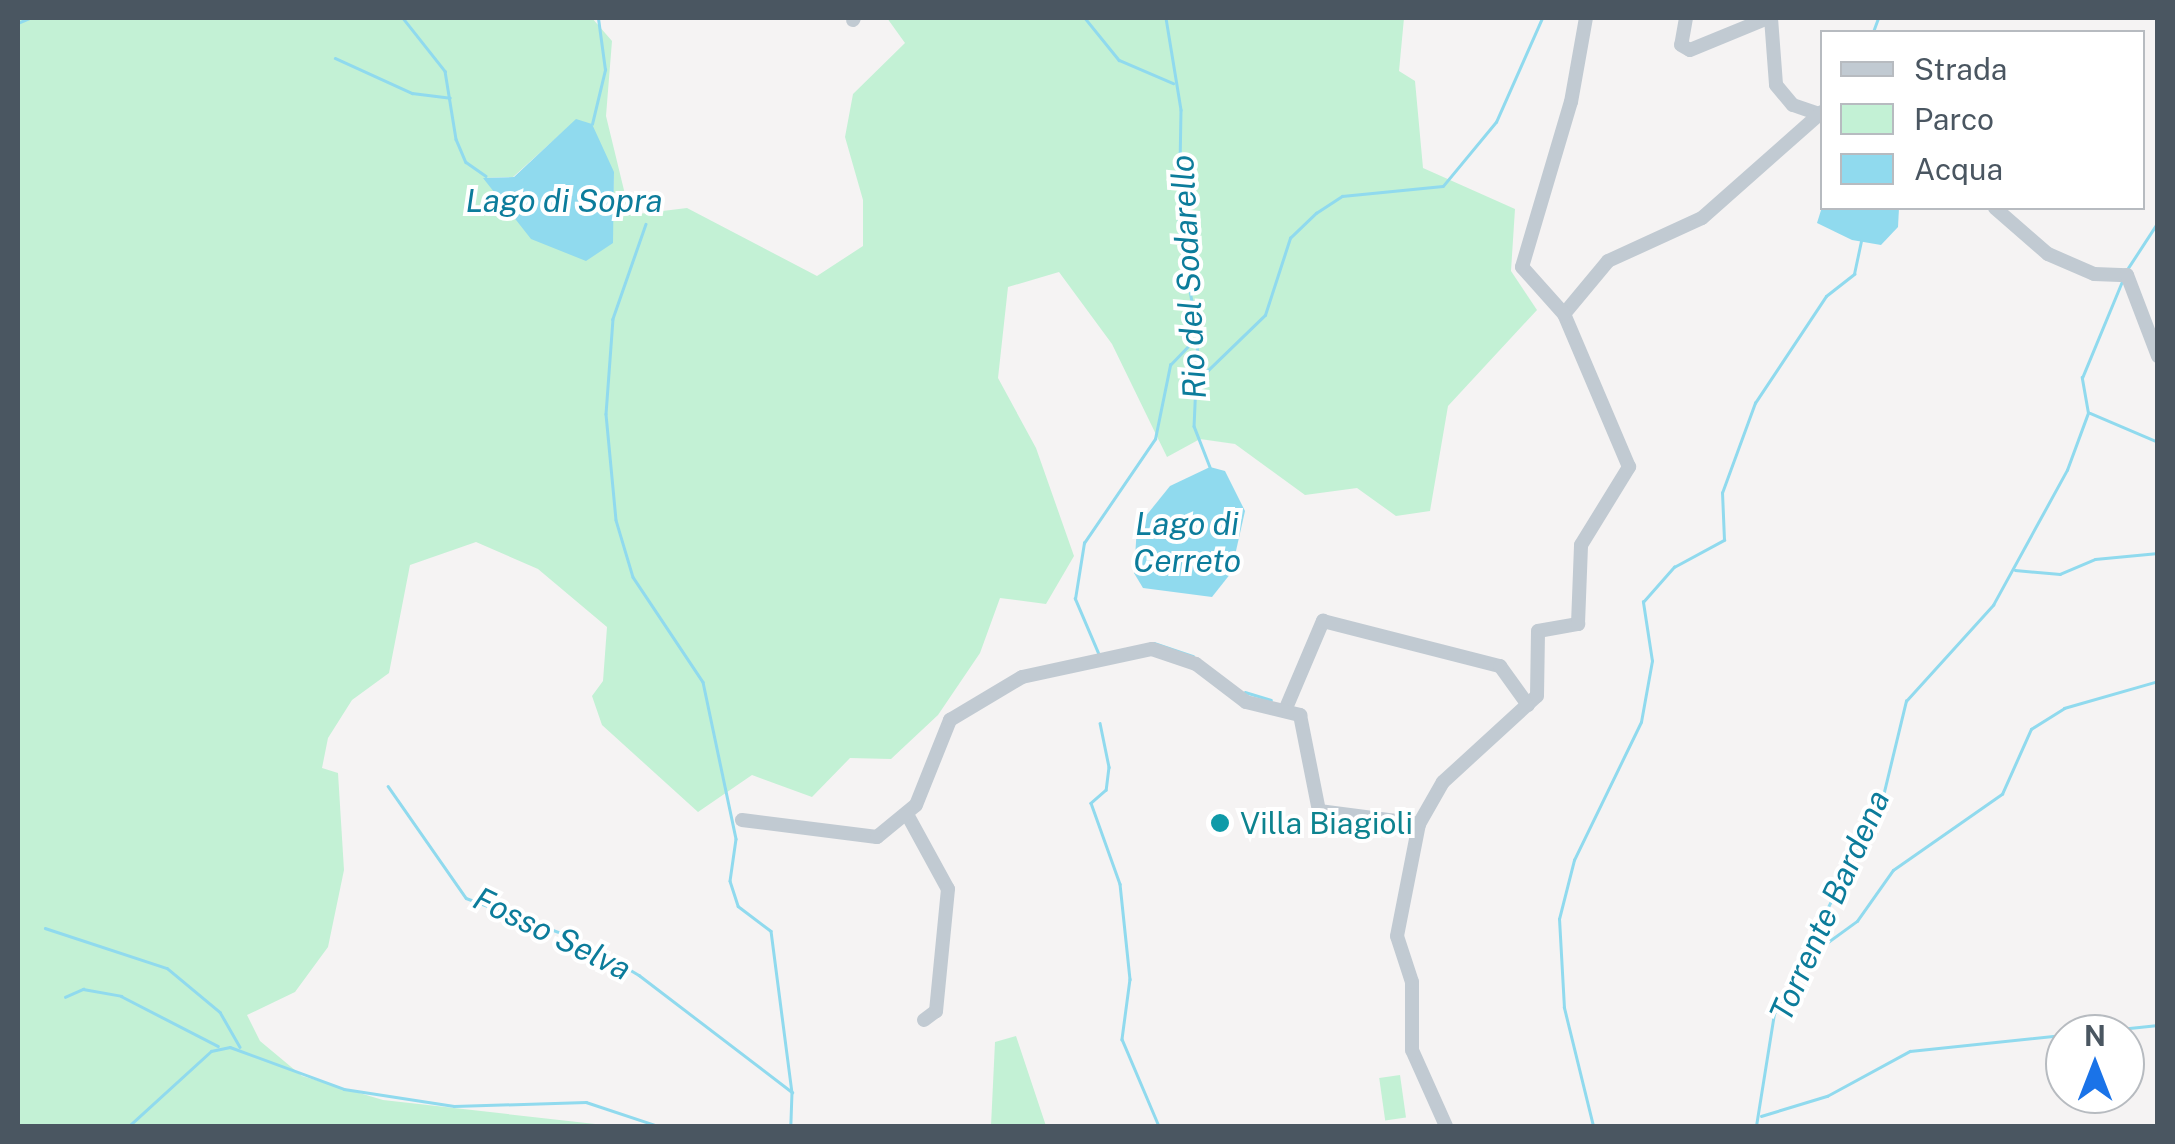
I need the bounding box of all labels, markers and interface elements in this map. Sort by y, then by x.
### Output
legend [1820,30,2145,210]
text: Strada [1914,51,2007,87]
text: Parco [1914,101,1994,137]
text: Acqua [1914,151,2003,187]
water label: Rio del Sodarello [1163,154,1215,400]
water label: Lago di Sopra [465,182,663,220]
water label: Lago di Cerreto [1133,506,1241,581]
water label: Torrente Bardena [1762,785,1898,1027]
place label: Villa Biagioli [1240,805,1413,841]
marker: Villa Biagioli [1209,812,1231,834]
water label: Fosso Selva [467,879,637,989]
north arrow [2045,1014,2145,1114]
text: N [2084,1019,2106,1052]

